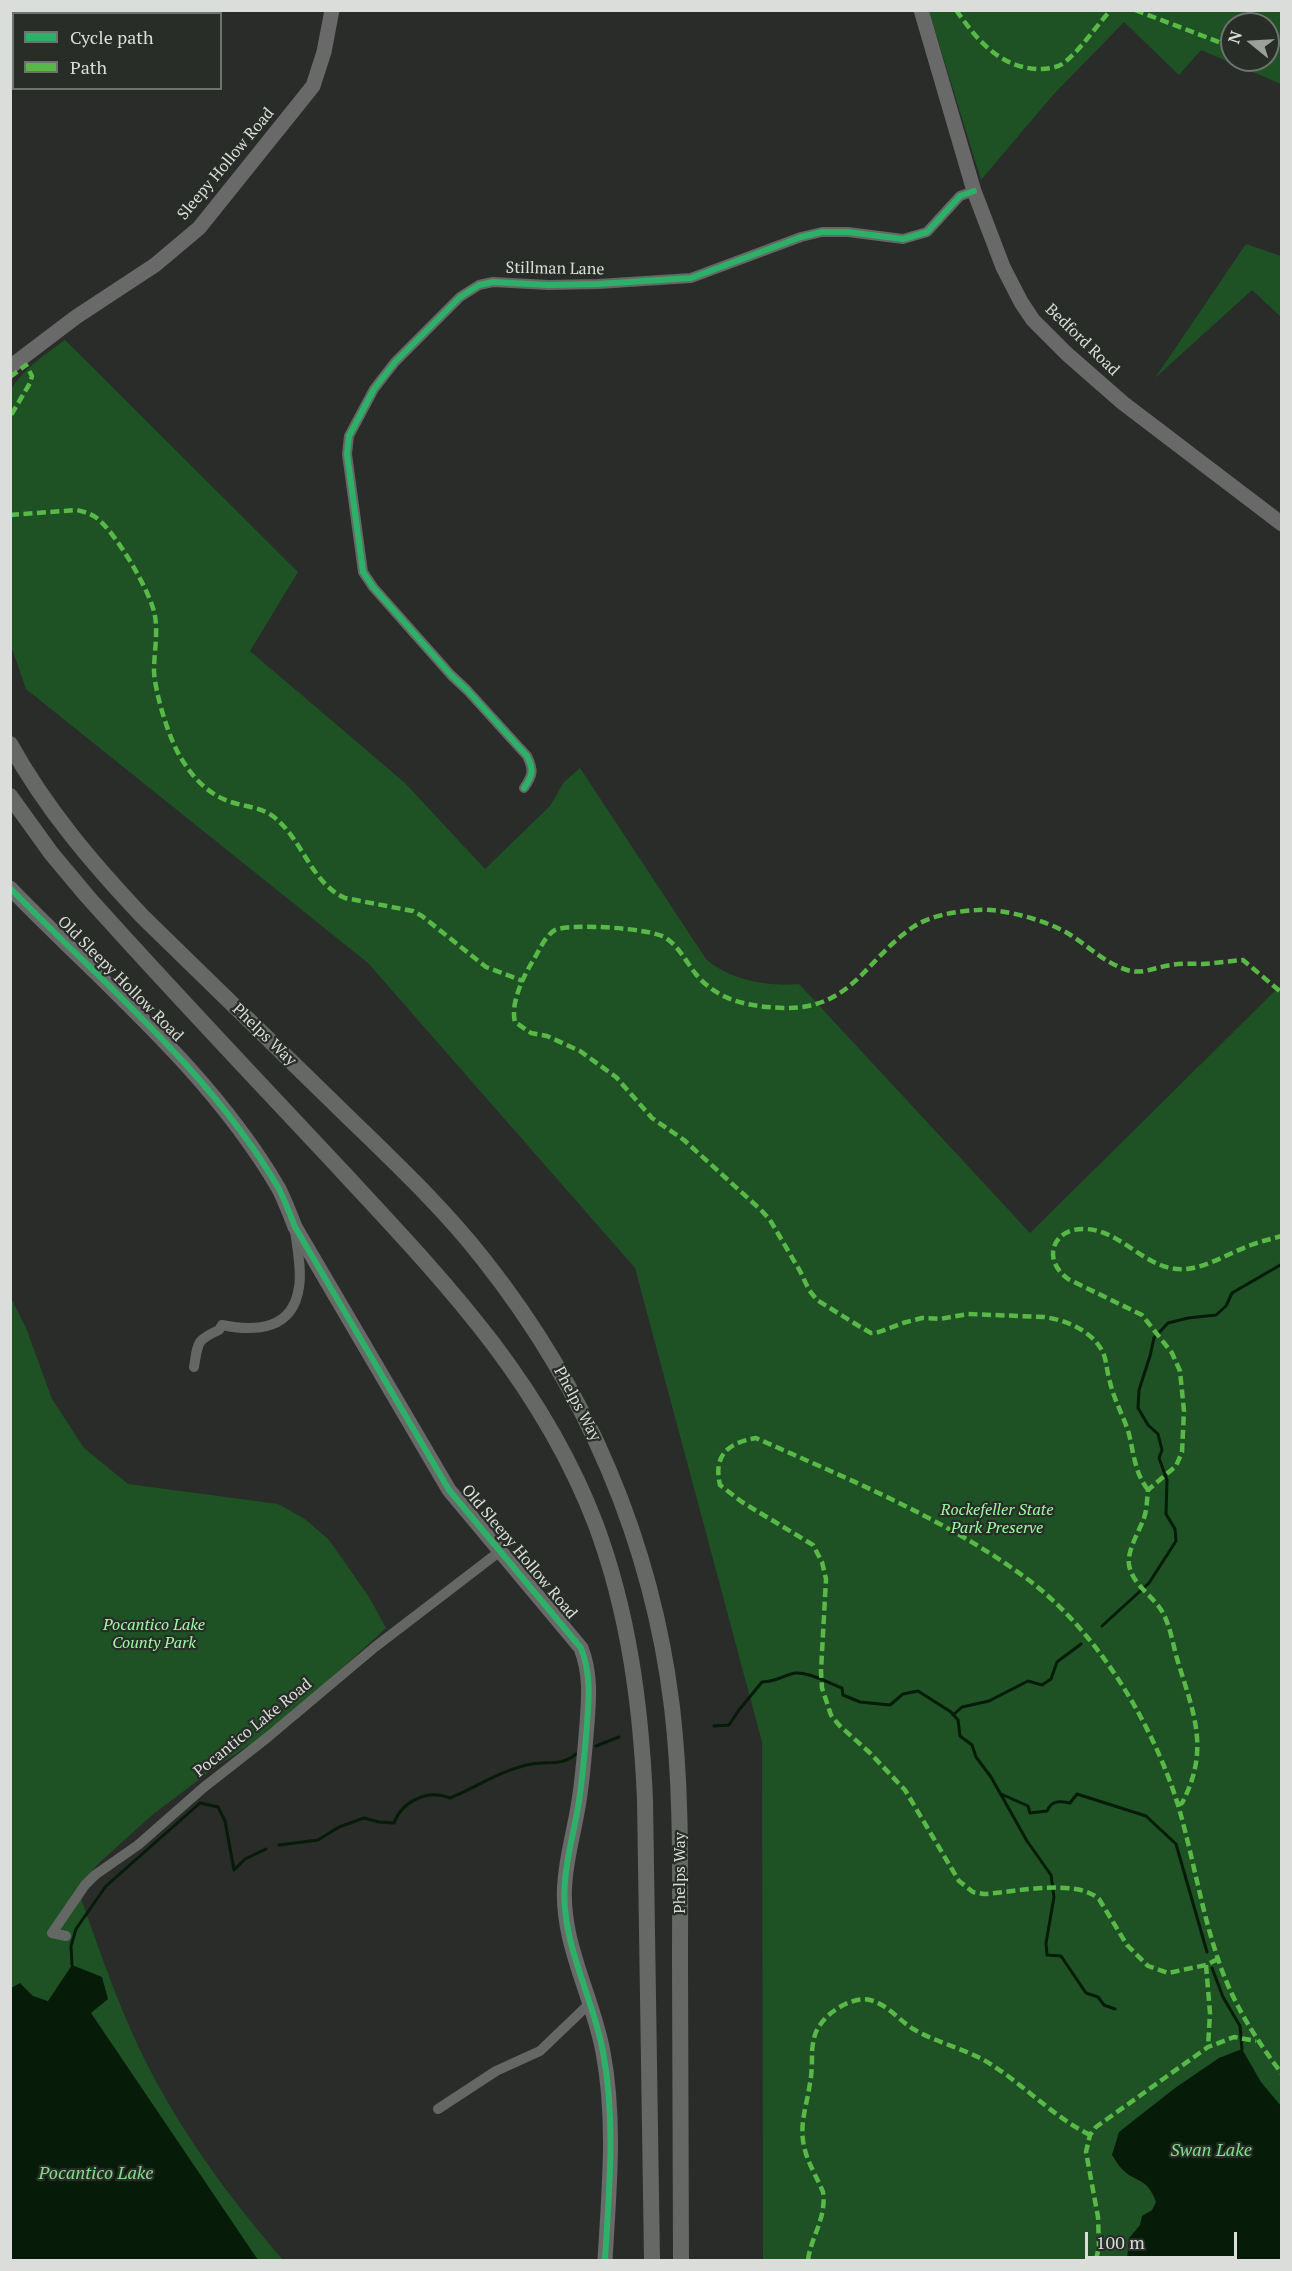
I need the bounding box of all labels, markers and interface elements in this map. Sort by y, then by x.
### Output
legend [12,12,222,90]
north arrow [1220,12,1280,72]
text: Cycle path [70,25,154,49]
text: N [1222,28,1247,46]
text: Path [70,55,107,79]
street label: Sleepy Hollow Road [174,104,278,224]
street label: Stillman Lane [506,259,604,279]
street label: Bedford Road [1041,300,1123,380]
street label: Old Sleepy Hollow Road [53,912,187,1046]
street label: Phelps Way [228,1000,300,1070]
street label: Phelps Way [549,1363,605,1445]
street label: Old Sleepy Hollow Road [457,1481,581,1623]
park label: Rockefeller State Park Preserve [941,1500,1053,1538]
park label: Pocantico Lake County Park [103,1615,205,1653]
street label: Pocantico Lake Road [190,1675,316,1781]
street label: Phelps Way [670,1832,690,1914]
water label: Swan Lake [1170,2140,1252,2162]
water label: Pocantico Lake [39,2163,153,2185]
scale bar [1088,2220,1240,2258]
text: 100 m [1096,2230,1145,2254]

